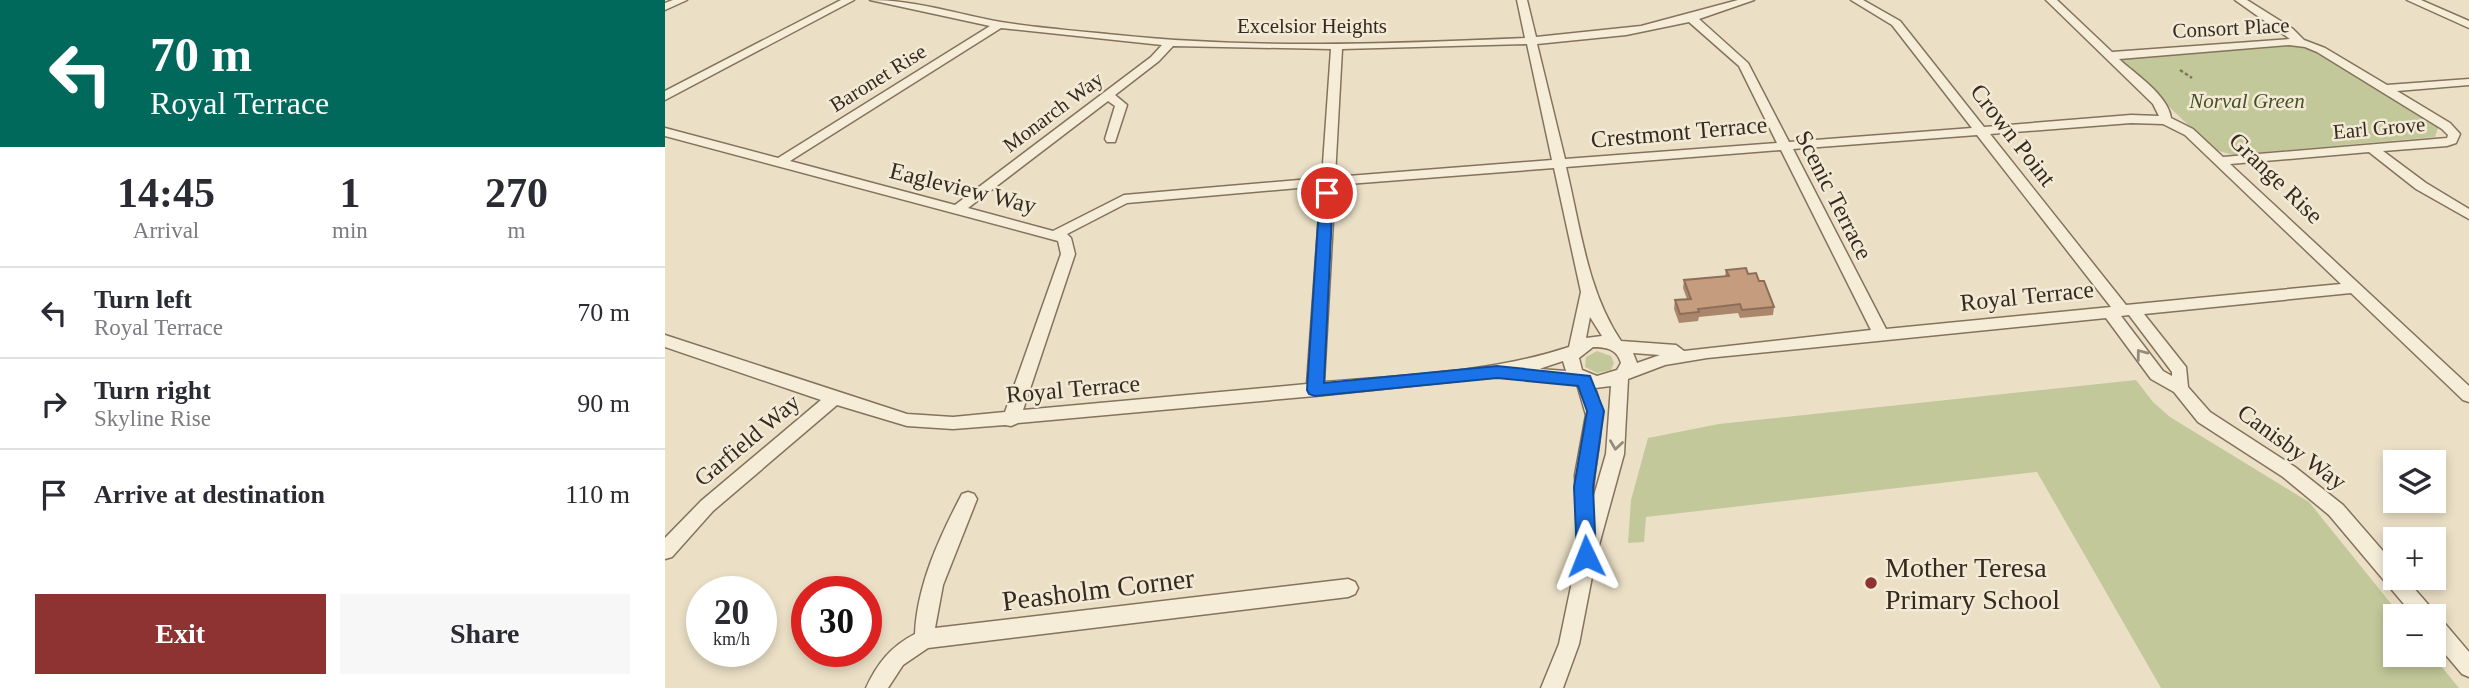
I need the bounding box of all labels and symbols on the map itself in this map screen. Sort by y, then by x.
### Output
street label: Consort Place [2172,13,2290,43]
street label: Excelsior Heights [1237,14,1387,38]
street label: Baronet Rise [825,39,931,117]
street label: Monarch Way [998,66,1108,157]
street label: Crown Point [1965,79,2061,191]
park label: Norval Green [2188,89,2305,113]
street label: Crestmont Terrace [1590,111,1768,153]
street label: Earl Grove [2332,112,2426,144]
street label: Scenic Terrace [1790,126,1878,264]
street label: Grange Rise [2224,127,2328,229]
street label: Eagleview Way [887,157,1039,219]
pin [1297,163,1357,223]
street label: Royal Terrace [1959,276,2095,316]
one-way arrow [2137,349,2150,362]
street label: Royal Terrace [1005,370,1141,408]
street label: Garfield Way [689,389,805,491]
street label: Canisby Way [2233,399,2351,495]
one-way arrow [1609,439,1624,451]
position arrow [1549,519,1623,593]
place label: Mother Teresa Primary School [1885,552,2060,615]
street label: Peasholm Corner [1000,562,1197,617]
marker: Mother Teresa Primary School [1863,575,1879,591]
speed limit sign: 30 [791,576,882,667]

